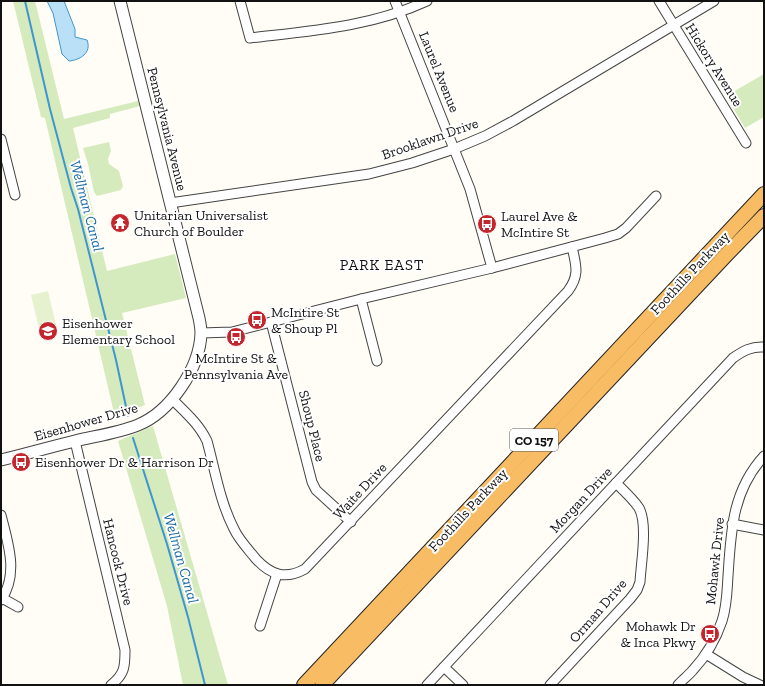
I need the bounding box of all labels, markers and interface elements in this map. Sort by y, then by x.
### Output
street label: Hickory Avenue [682,20,747,110]
street label: Laurel Avenue [415,29,463,115]
street label: Pennsylvania Avenue [143,65,191,193]
street label: Brooklawn Drive [379,114,481,163]
water label: Wellman Canal [66,159,108,253]
place label: Unitarian Universalist Church of Boulder [134,207,269,240]
place label: Laurel Ave & McIntire St [501,208,577,241]
temple icon: Unitarian Universalist Church of Boulder [109,212,131,234]
bus stop icon: Laurel Ave & McIntire St [476,213,498,235]
street label: Foothills Parkway [647,227,734,318]
district label: PARK EAST [340,256,424,274]
place label: McIntire St & Shoup Pl [271,304,340,337]
bus stop icon: McIntire St & Shoup Pl [246,309,268,331]
place label: Eisenhower Elementary School [62,315,175,348]
school or university icon: Eisenhower Elementary School [37,320,59,342]
bus stop icon: McIntire St & Pennsylvania Ave [225,326,247,348]
place label: McIntire St & Pennsylvania Ave [184,350,289,383]
street label: Shoup Place [295,389,329,464]
street label: Eisenhower Drive [32,399,140,445]
road number: CO 157 [510,429,558,451]
bus stop icon: Eisenhower Dr & Harrison Dr [10,451,32,473]
place label: Eisenhower Dr & Harrison Dr [35,454,214,471]
street label: Waite Drive [330,459,391,523]
street label: Morgan Drive [546,463,616,536]
street label: Foothills Parkway [425,464,512,555]
water label: Wellman Canal [160,511,202,605]
street label: Mohawk Drive [702,516,728,605]
street label: Hancock Drive [99,517,137,608]
street label: Orman Drive [566,575,631,646]
place label: Mohawk Dr & Inca Pkwy [620,618,697,651]
bus stop icon: Mohawk Dr & Inca Pkwy [699,623,721,645]

